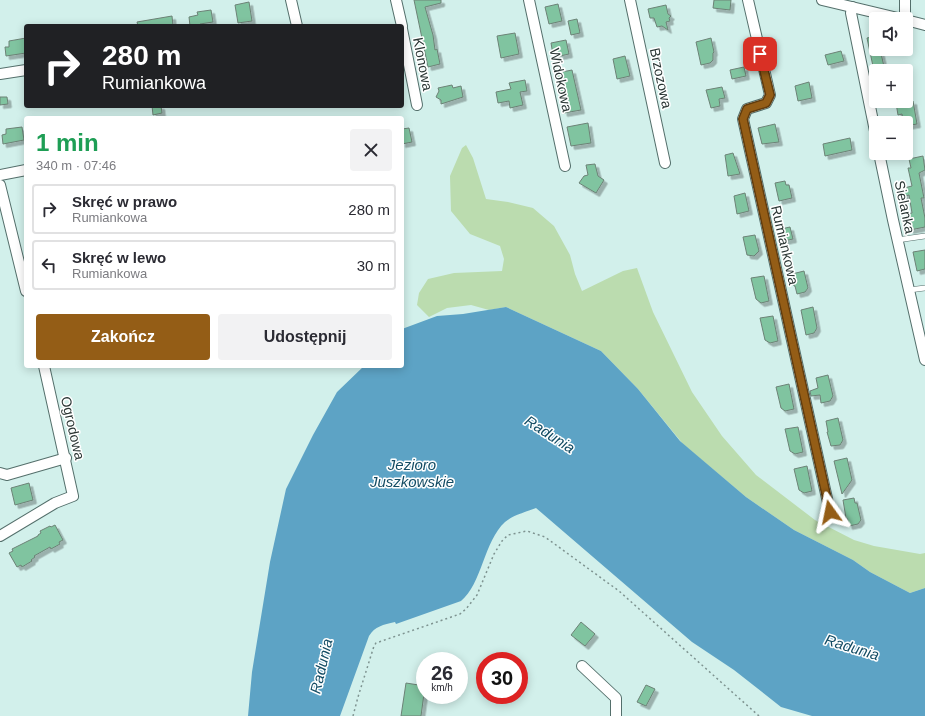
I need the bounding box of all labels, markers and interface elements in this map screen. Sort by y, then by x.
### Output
map controls [869,12,913,160]
button: sound [869,12,913,56]
street label: Klonowa [410,36,436,92]
pin [743,37,777,71]
icon: right [36,40,88,92]
text: 280 m [102,40,181,71]
icon: arrive [749,43,771,65]
street label: Brzozowa [647,46,675,110]
street label: Widokowa [546,47,576,113]
button: + [869,64,913,108]
text: Rumiankowa [102,73,206,93]
button: − [869,116,913,160]
text: 1 min [36,129,99,156]
button: close [350,129,392,171]
text: 340 m · 07:46 [36,158,116,173]
street label: Sielanka [892,179,918,235]
text: Skręć w prawo [72,193,177,210]
icon: right [38,198,60,220]
text: 280 m [348,201,390,218]
street label: Rumiankowa [768,204,802,286]
text: Rumiankowa [72,210,147,225]
text: Skręć w lewo [72,249,166,266]
icon: left [38,254,60,276]
text: 30 m [357,257,390,274]
text: Rumiankowa [72,266,147,281]
button: Zakończ [36,314,210,360]
button: Udostępnij [218,314,392,360]
street label: Ogrodowa [58,395,88,461]
water label: Radunia [522,412,578,456]
water label: Jezioro Juszkowskie [369,456,454,490]
position arrow [809,491,851,533]
water label: Radunia [823,631,881,663]
water label: Radunia [306,637,336,695]
speed limit sign: 30 [476,652,528,704]
text: 26 [431,662,453,684]
text: km/h [431,682,453,693]

